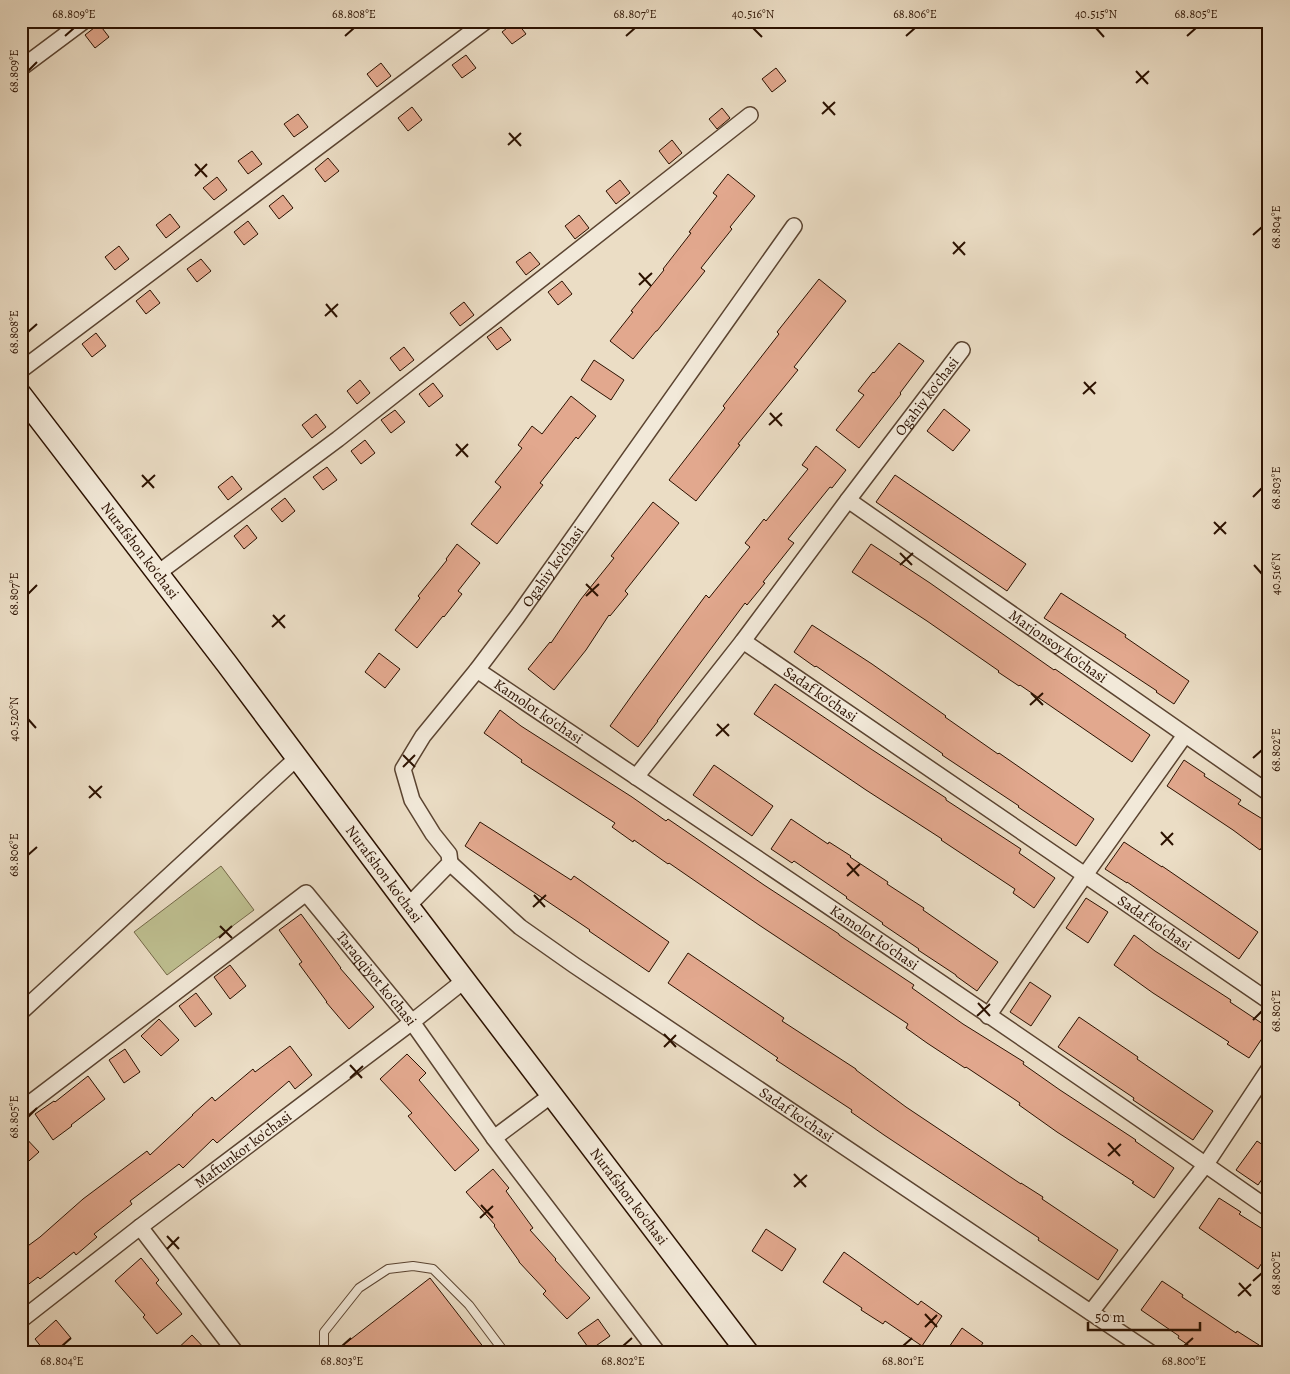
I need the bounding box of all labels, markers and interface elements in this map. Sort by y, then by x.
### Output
text: 68.809°E [52,6,96,22]
text: 68.808°E [332,6,376,22]
text: 68.807°E [614,6,657,22]
text: 40.516°N [732,6,775,22]
text: 68.806°E [893,6,937,22]
text: 40.515°N [1075,6,1117,22]
text: 68.805°E [1174,6,1218,22]
text: 68.809°E [6,49,22,93]
text: 68.804°E [1268,205,1284,249]
text: 68.808°E [6,310,22,354]
street label: Ogahiy ko'chasi [890,353,963,440]
text: 68.803°E [1268,467,1284,509]
street label: Nurafshon ko'chasi [97,498,184,603]
street label: Ogahiy ko'chasi [517,522,588,611]
text: 40.516°N [1268,552,1284,595]
text: 68.807°E [6,573,22,616]
street label: Marjonsoy ko'chasi [1005,605,1111,688]
street label: Sadaf ko'chasi [780,662,862,727]
street label: Kamolot ko'chasi [490,674,587,748]
text: 40.520°N [6,696,22,742]
text: 68.802°E [1268,728,1284,772]
street label: Nurafshon ko'chasi [341,821,427,927]
text: 68.806°E [6,833,22,877]
street label: Sadaf ko'chasi [1114,890,1196,955]
street label: Kamolot ko'chasi [826,900,923,975]
street label: Taraqqiyot ko'chasi [332,927,421,1030]
text: 68.801°E [1268,990,1284,1032]
street label: Sadaf ko'chasi [755,1082,838,1147]
text: 68.805°E [6,1095,22,1139]
street label: Maftunkor ko'chasi [190,1106,296,1193]
street label: Nurafshon ko'chasi [586,1144,672,1249]
text: 68.800°E [1268,1251,1284,1295]
scale bar [1088,1299,1200,1331]
text: 50 m [1095,1307,1125,1327]
text: 68.804°E [40,1353,84,1369]
text: 68.803°E [321,1353,363,1369]
text: 68.802°E [601,1353,645,1369]
text: 68.801°E [882,1353,924,1369]
text: 68.800°E [1162,1353,1206,1369]

